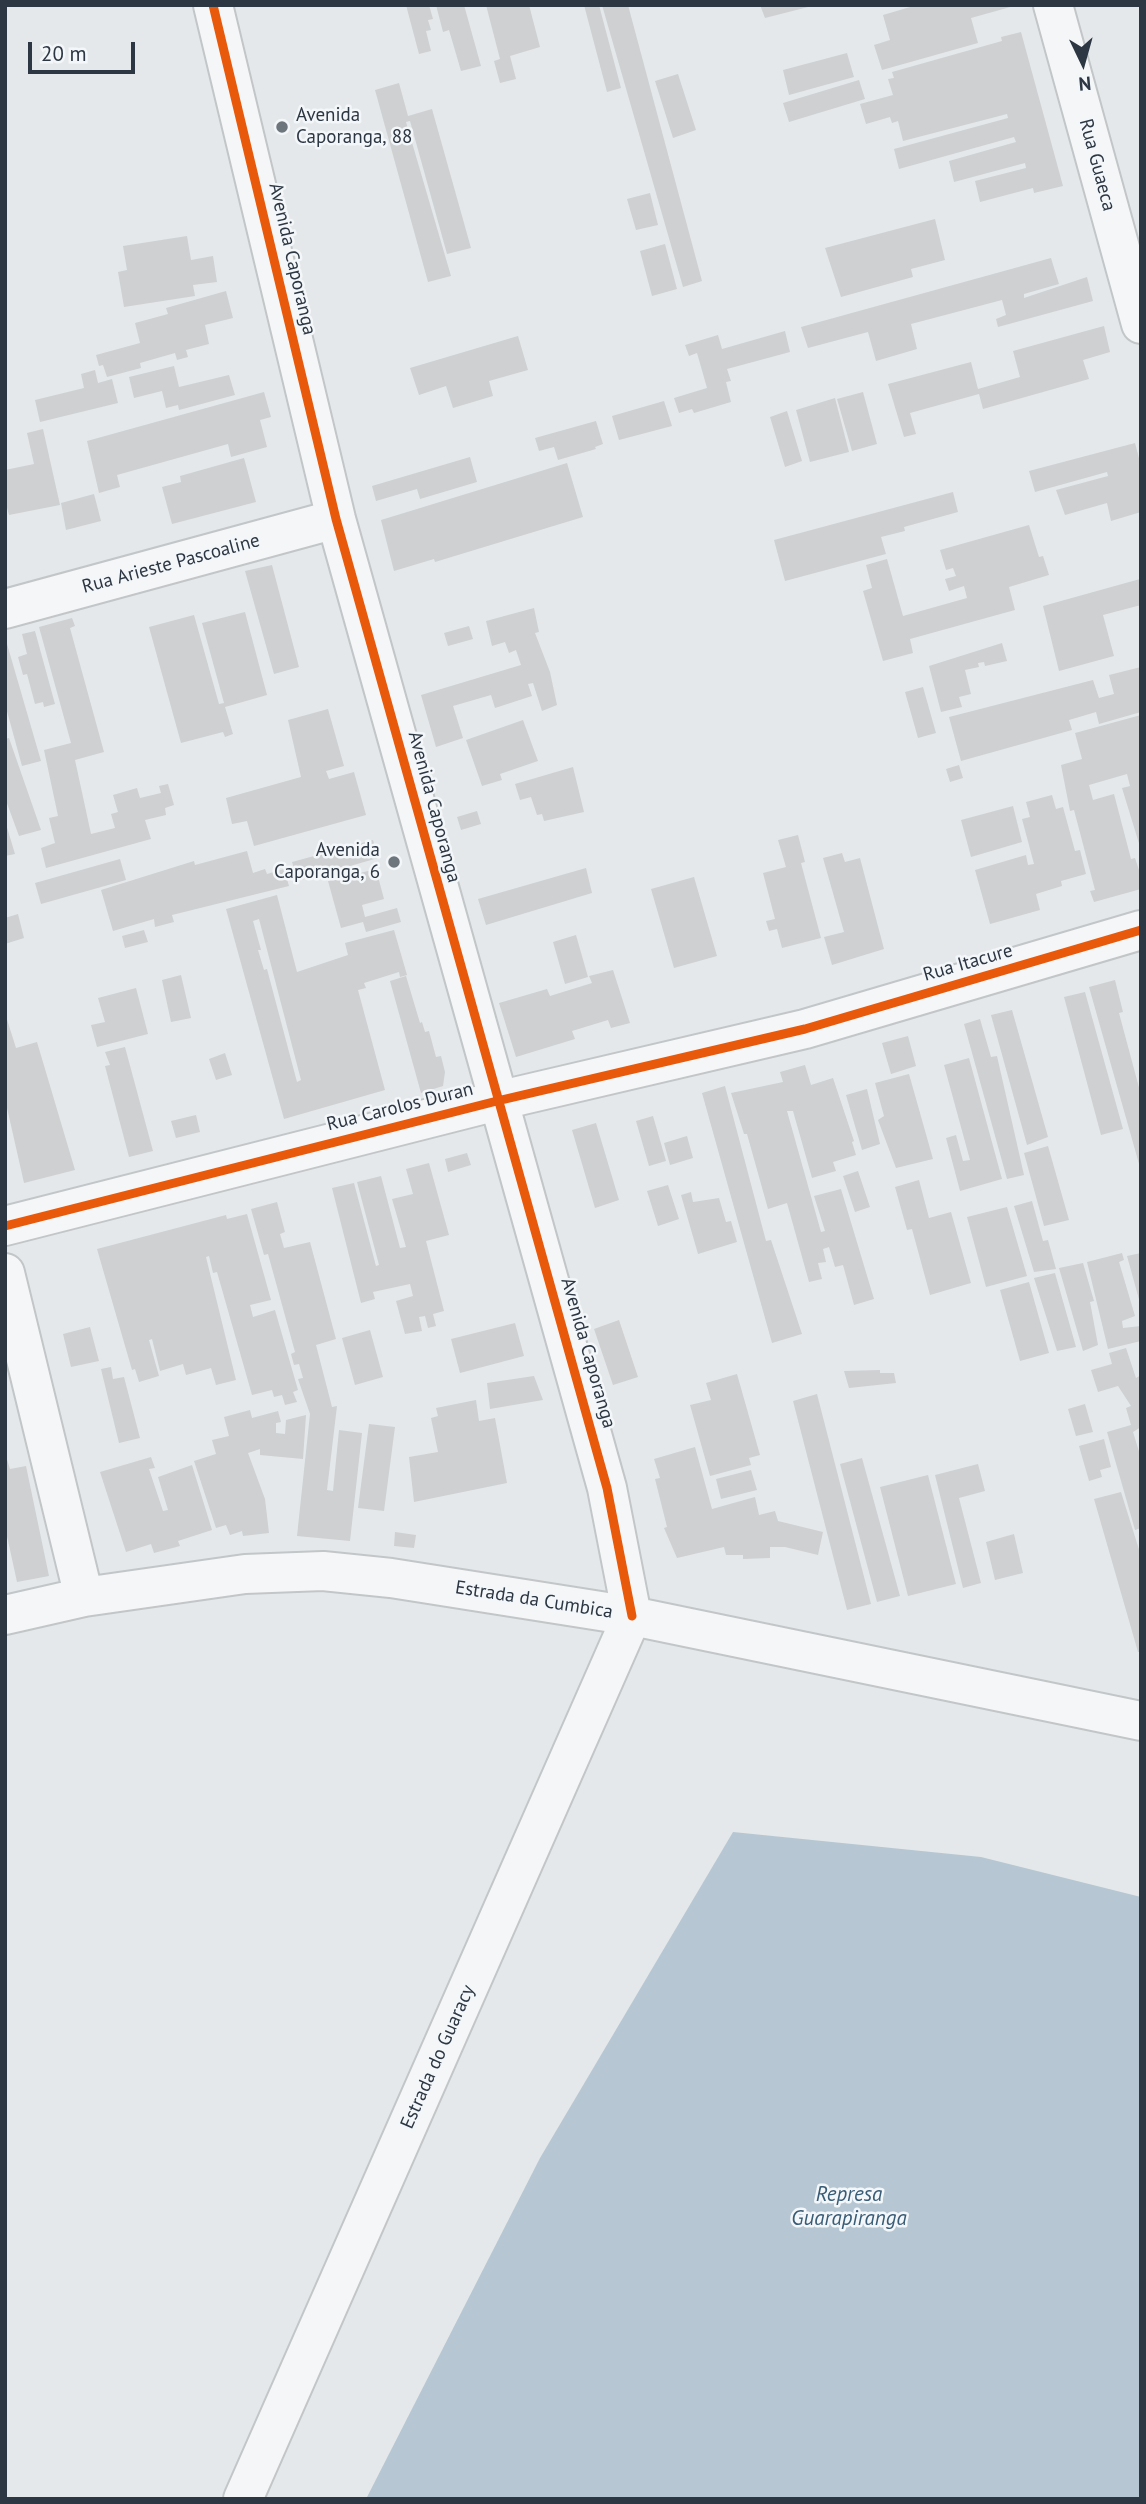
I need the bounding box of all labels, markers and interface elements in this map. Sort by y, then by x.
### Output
scale bar [32,28,138,72]
north arrow [1048,28,1118,98]
text: 20 m [41,40,87,67]
text: N [1078,71,1092,96]
place label: Avenida Caporanga, 88 [296,105,412,149]
street label: Rua Guaeca [1074,116,1120,214]
marker: Avenida Caporanga, 88 [274,119,290,135]
street label: Avenida Caporanga [263,181,321,337]
street label: Rua Arieste Pascoaline [80,529,262,599]
street label: Avenida Caporanga [403,729,465,885]
place label: Avenida Caporanga, 6 [274,840,380,884]
marker: Avenida Caporanga, 6 [386,854,402,870]
street label: Rua Itacure [921,939,1015,987]
street label: Rua Carolos Duran [324,1078,476,1136]
street label: Avenida Caporanga [556,1275,620,1431]
street label: Estrada da Cumbica [453,1576,615,1624]
street label: Estrada do Guaracy [396,1982,480,2132]
water label: Represa Guarapiranga [791,2182,907,2232]

